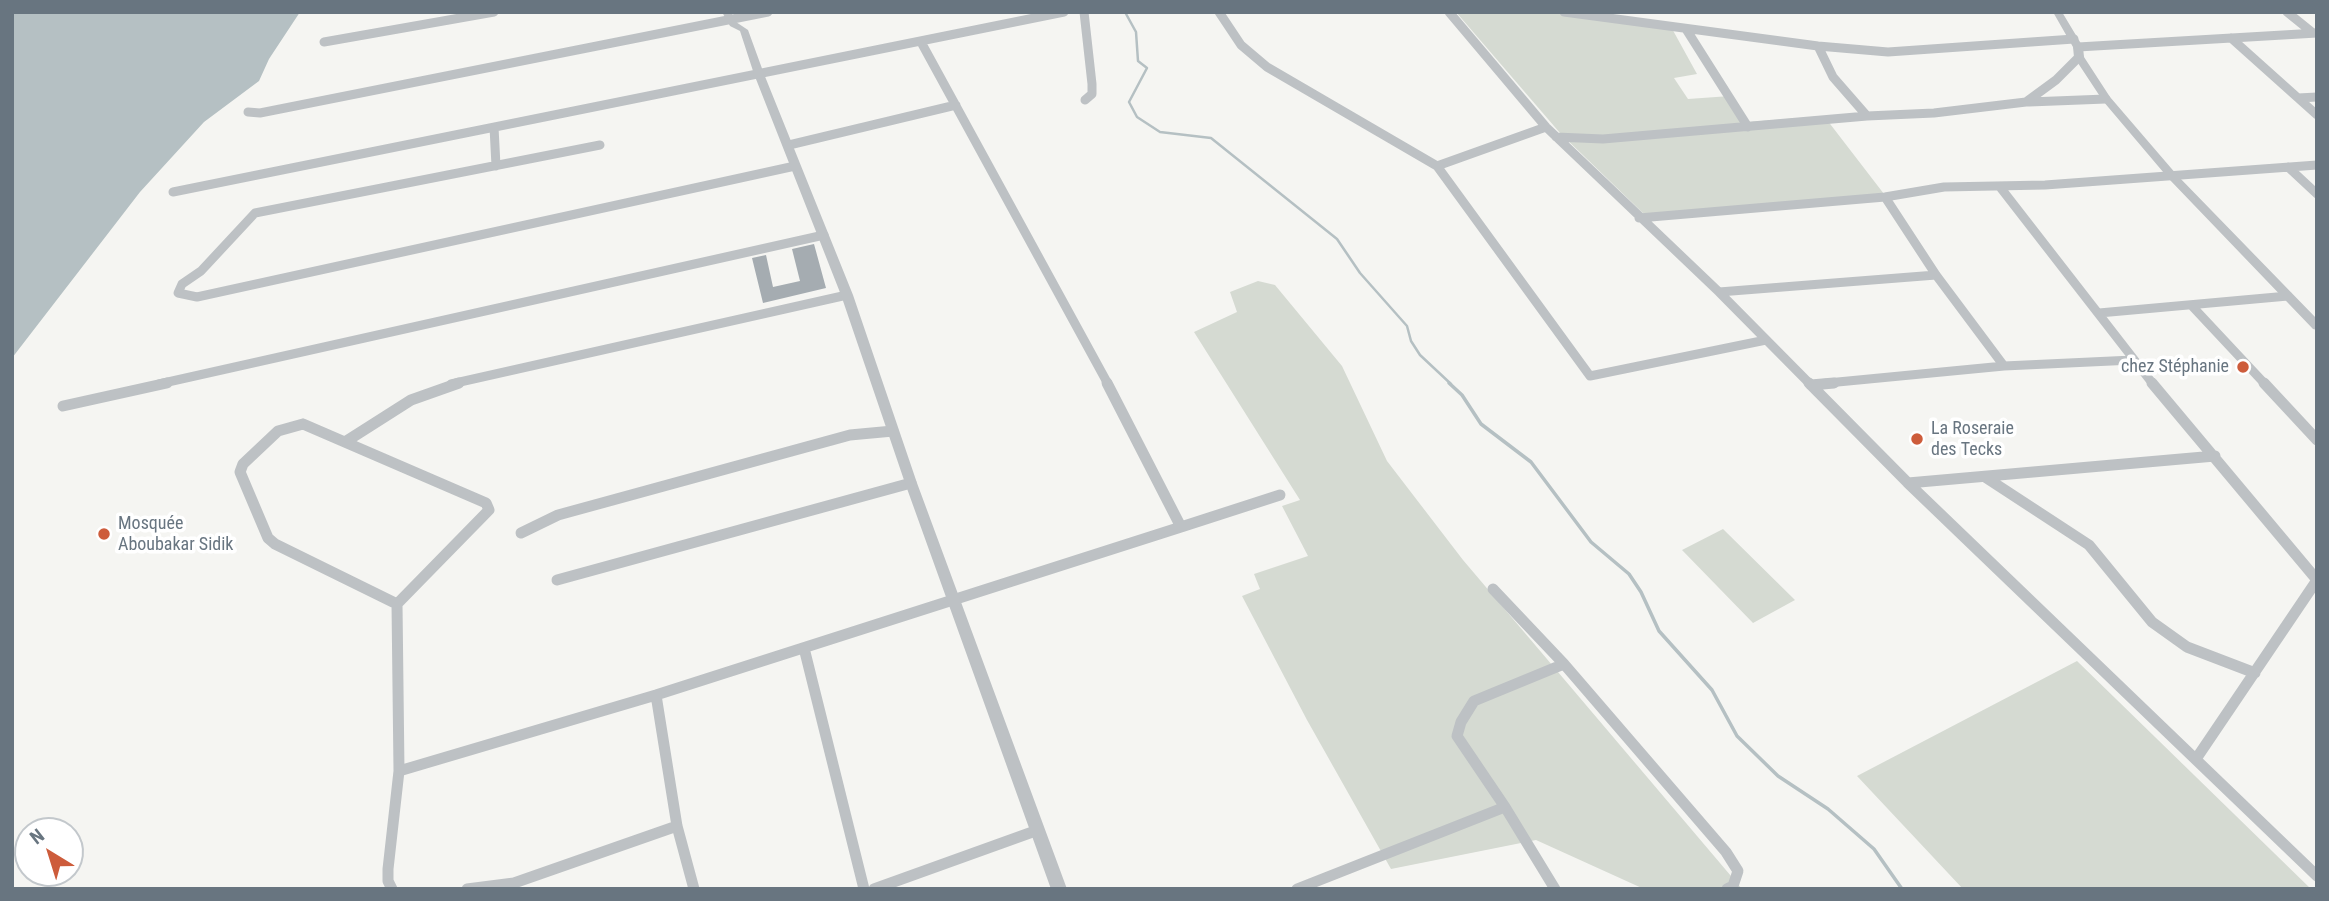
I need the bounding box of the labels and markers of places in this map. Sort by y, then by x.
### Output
place label: chez Stéphanie [2121,356,2229,378]
marker: chez Stéphanie [2235,359,2251,375]
place label: La Roseraie des Tecks [1931,418,2014,460]
marker: La Roseraie des Tecks [1909,431,1925,447]
place label: Mosquée Aboubakar Sidik [118,513,233,556]
marker: Mosquée Aboubakar Sidik [96,526,112,542]

